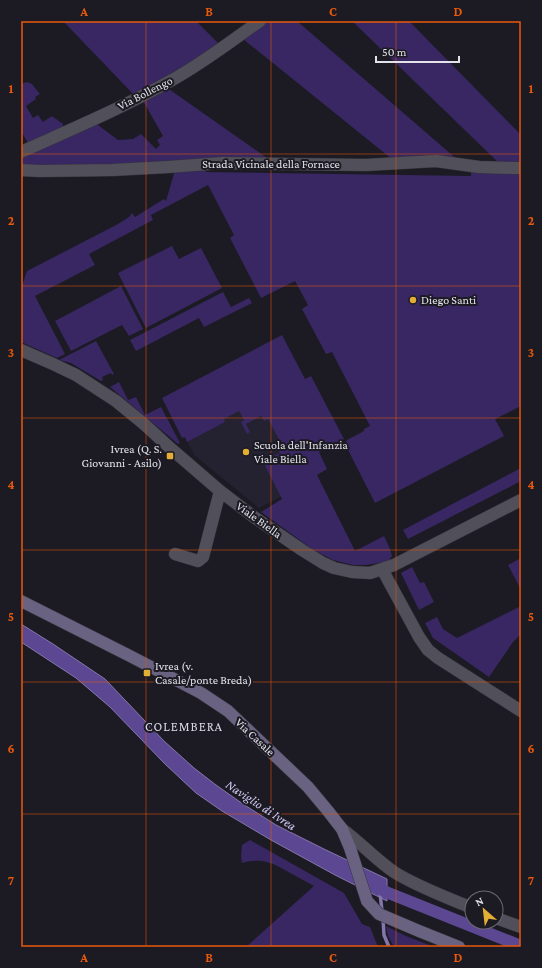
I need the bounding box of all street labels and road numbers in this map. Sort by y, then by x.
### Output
street label: Via Bollengo [115,73,175,113]
street label: Strada Vicinale della Fornace [202,157,340,171]
street label: Viale Biella [233,499,285,541]
street label: Via Casale [232,715,278,759]

